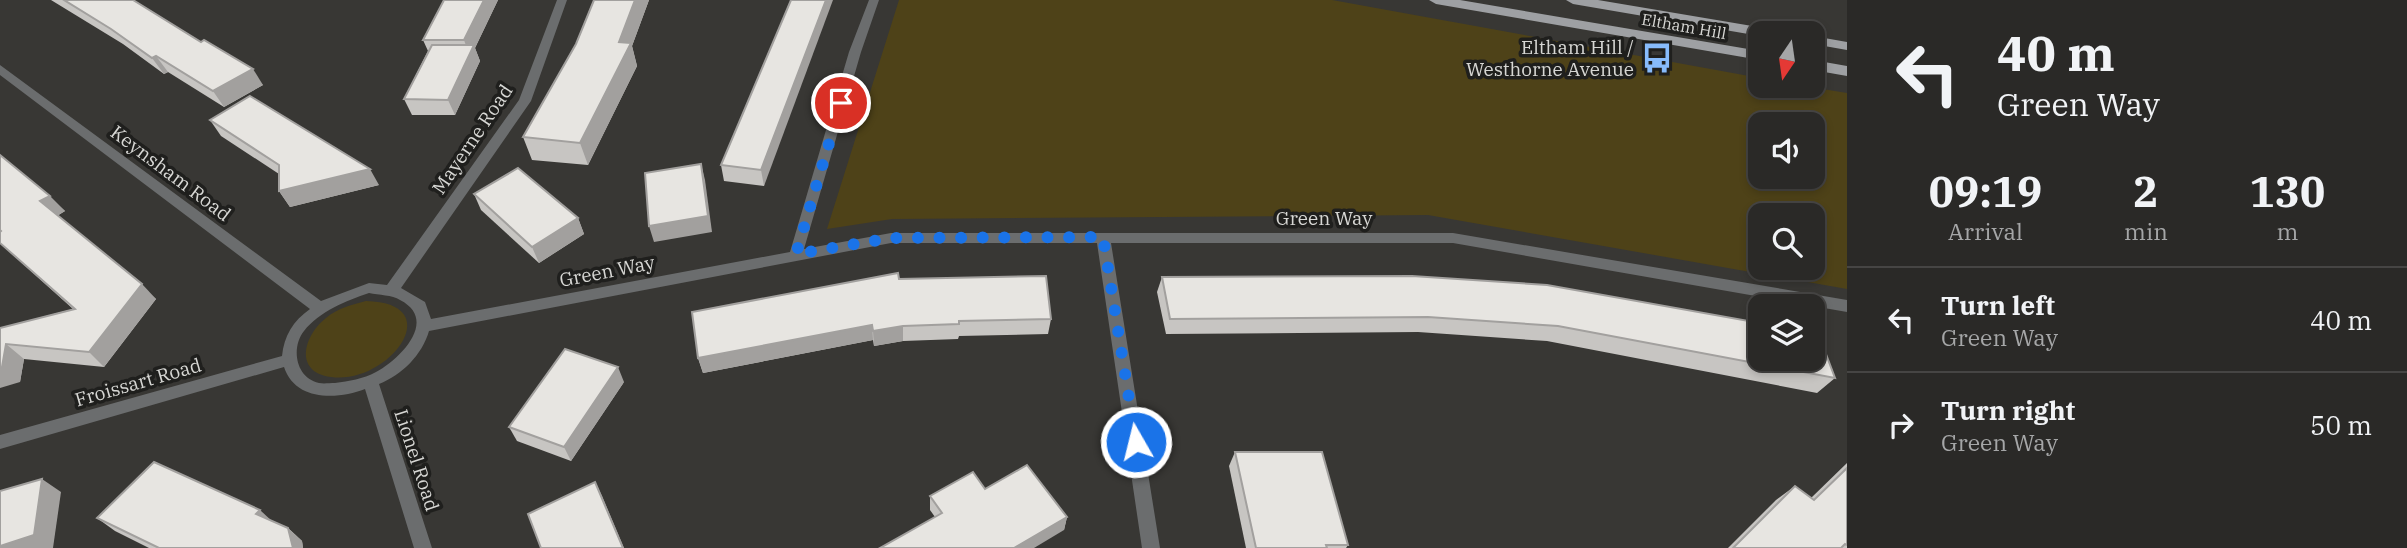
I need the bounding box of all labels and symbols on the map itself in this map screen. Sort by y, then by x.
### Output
street label: Eltham Hill [1640,9,1728,43]
north arrow [1748,21,1825,98]
place label: Eltham Hill / Westhorne Avenue [1466,35,1634,81]
bus stop icon: Eltham Hill / Westhorne Avenue [1640,41,1674,75]
pin [811,73,871,133]
street label: Mayerne Road [426,79,518,199]
street label: Keynsham Road [106,120,236,226]
street label: Green Way [1276,206,1373,230]
street label: Green Way [557,250,658,292]
street label: Froissart Road [72,352,204,412]
position arrow [1099,405,1173,479]
street label: Lionel Road [389,406,445,514]

